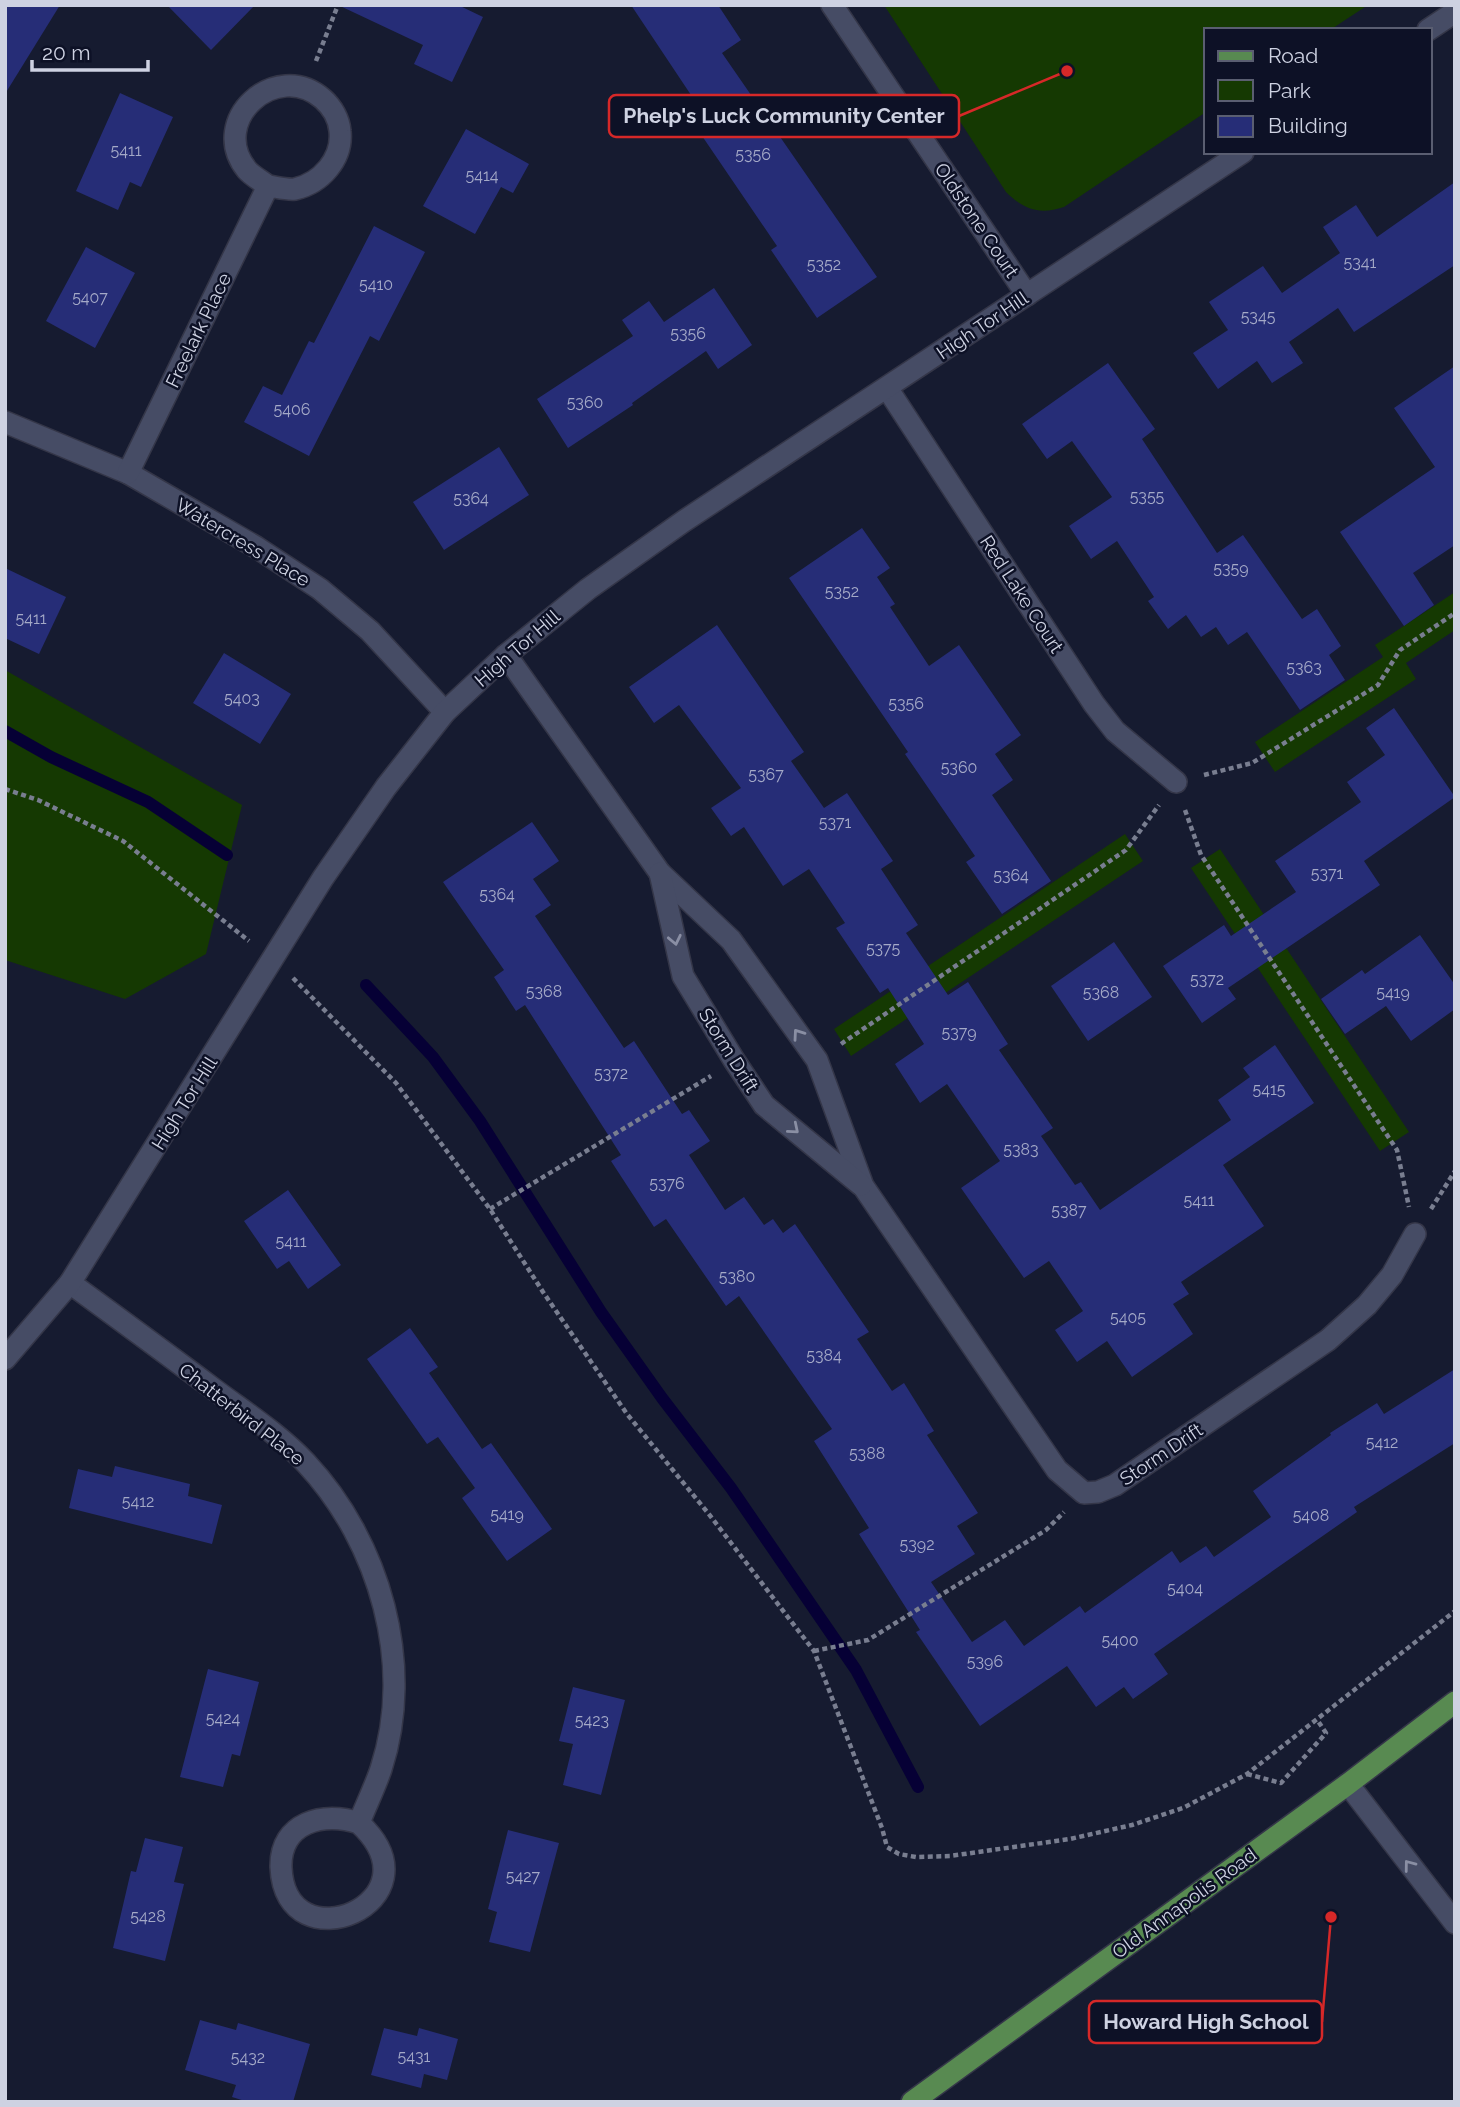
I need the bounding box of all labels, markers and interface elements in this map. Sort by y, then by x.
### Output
scale bar [32,28,147,72]
legend [1204,28,1432,154]
text: 20 m [42,40,90,65]
text: Road [1268,43,1318,68]
text: Park [1268,78,1311,103]
callout: Phelp's Luck Community Center [609,95,959,137]
text: Phelp's Luck Community Center [623,103,945,128]
text: Building [1268,113,1348,138]
house number: 5411 [110,141,142,160]
house number: 5356 [735,145,771,164]
street label: Oldstone Court [931,158,1024,282]
house number: 5414 [465,166,499,185]
house number: 5341 [1344,253,1377,272]
house number: 5352 [807,255,841,274]
street label: Freelark Place [161,269,235,391]
house number: 5410 [359,275,393,294]
street label: High Tor Hill [932,286,1033,364]
house number: 5407 [72,288,108,307]
house number: 5345 [1241,307,1276,326]
house number: 5356 [670,324,706,343]
house number: 5360 [567,393,603,412]
house number: 5406 [274,400,310,419]
house number: 5355 [1130,487,1165,506]
house number: 5364 [453,489,489,508]
street label: Watercress Place [172,493,314,591]
street label: Red Lake Court [976,531,1068,657]
house number: 5359 [1213,559,1249,578]
house number: 5352 [825,582,859,601]
street label: High Tor Hill [470,605,565,691]
house number: 5411 [15,609,47,628]
house number: 5363 [1286,658,1322,677]
house number: 5403 [224,689,260,708]
house number: 5356 [888,694,924,713]
house number: 5360 [941,758,977,777]
house number: 5367 [748,765,784,784]
house number: 5371 [819,813,851,832]
house number: 5371 [1311,864,1343,883]
house number: 5364 [993,866,1029,885]
house number: 5364 [479,885,515,904]
one-way arrow [666,934,681,946]
house number: 5375 [866,939,900,958]
house number: 5372 [1190,970,1224,989]
house number: 5368 [526,982,562,1001]
house number: 5368 [1083,983,1119,1002]
house number: 5419 [1376,983,1410,1002]
street label: Storm Drift [695,1004,764,1097]
house number: 5379 [941,1023,977,1042]
one-way arrow [794,1029,806,1042]
street label: High Tor Hill [147,1052,222,1154]
house number: 5372 [594,1064,628,1083]
house number: 5415 [1252,1080,1286,1099]
one-way arrow [785,1121,798,1133]
house number: 5383 [1003,1140,1039,1159]
house number: 5376 [649,1174,685,1193]
house number: 5411 [1183,1191,1215,1210]
house number: 5387 [1051,1201,1087,1220]
house number: 5411 [275,1232,307,1251]
house number: 5380 [719,1267,755,1286]
house number: 5405 [1110,1308,1146,1327]
house number: 5384 [806,1346,842,1365]
street label: Chatterbird Place [175,1358,309,1470]
street label: Storm Drift [1116,1418,1207,1490]
house number: 5412 [1366,1433,1398,1452]
house number: 5388 [849,1444,885,1463]
house number: 5412 [122,1492,154,1511]
house number: 5419 [490,1505,524,1524]
house number: 5408 [1293,1506,1329,1525]
house number: 5392 [900,1535,934,1554]
house number: 5404 [1167,1579,1203,1598]
house number: 5400 [1101,1631,1139,1650]
house number: 5396 [967,1652,1003,1671]
house number: 5424 [206,1709,241,1728]
house number: 5423 [575,1711,609,1730]
street label: Old Annapolis Road [1108,1843,1260,1963]
one-way arrow [1405,1860,1418,1873]
house number: 5427 [506,1867,541,1886]
house number: 5428 [130,1907,166,1926]
callout: Howard High School [1089,2001,1322,2043]
text: Howard High School [1103,2009,1309,2034]
house number: 5431 [398,2047,431,2066]
house number: 5432 [231,2048,265,2067]

